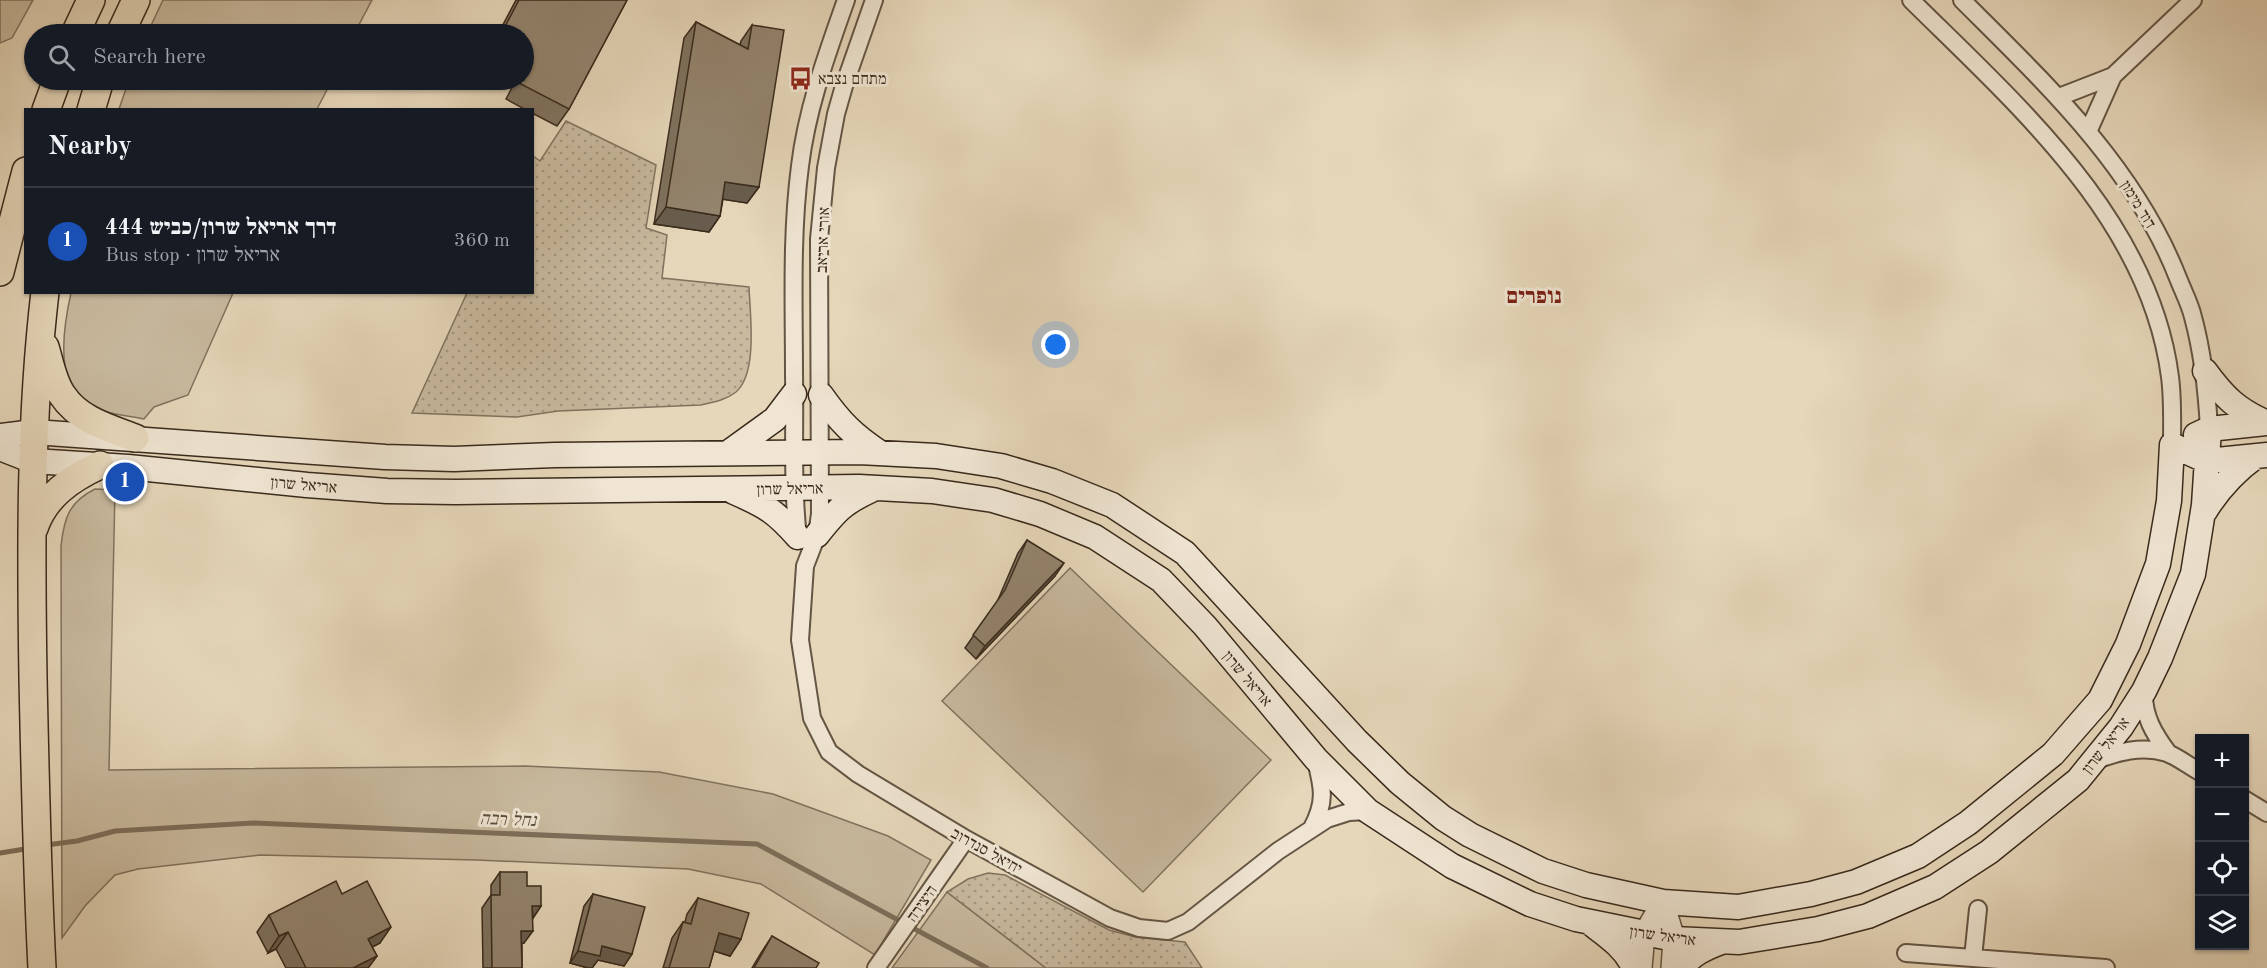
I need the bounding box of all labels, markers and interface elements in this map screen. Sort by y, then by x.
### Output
search box [24,24,534,90]
icon: search [45,41,78,74]
text: Search here [93,46,206,68]
bus stop icon: מתחם נצבא [787,65,813,91]
place label: מתחם נצבא [818,72,887,88]
text: Nearby [48,134,132,160]
street label: דוד מימון [2116,178,2158,232]
street label: אורי אריאב [815,207,833,273]
text: דרך אריאל שרון/כביש 444 [105,217,336,239]
text: 1 [62,231,73,251]
text: 360 m [454,231,510,251]
text: Bus stop · אריאל שרון [105,246,280,266]
district label: נופרים [1506,286,1562,308]
your location [1041,330,1070,359]
pin: 1 [106,460,144,504]
street label: אריאל שרון [270,473,338,497]
street label: אריאל שרון [756,479,824,499]
street label: אריאל שרון [1219,647,1276,710]
street label: אריאל שרון [2078,714,2133,777]
map controls [2195,734,2249,950]
button: + [2195,734,2249,788]
button: − [2195,788,2249,842]
water label: נחל רבה [479,809,538,830]
street label: יחיאל סנדרוב [948,824,1025,878]
button: locate [2195,842,2249,896]
street label: היצירה [904,883,941,925]
button: layers [2195,896,2249,950]
street label: אריאל שרון [1629,922,1697,950]

